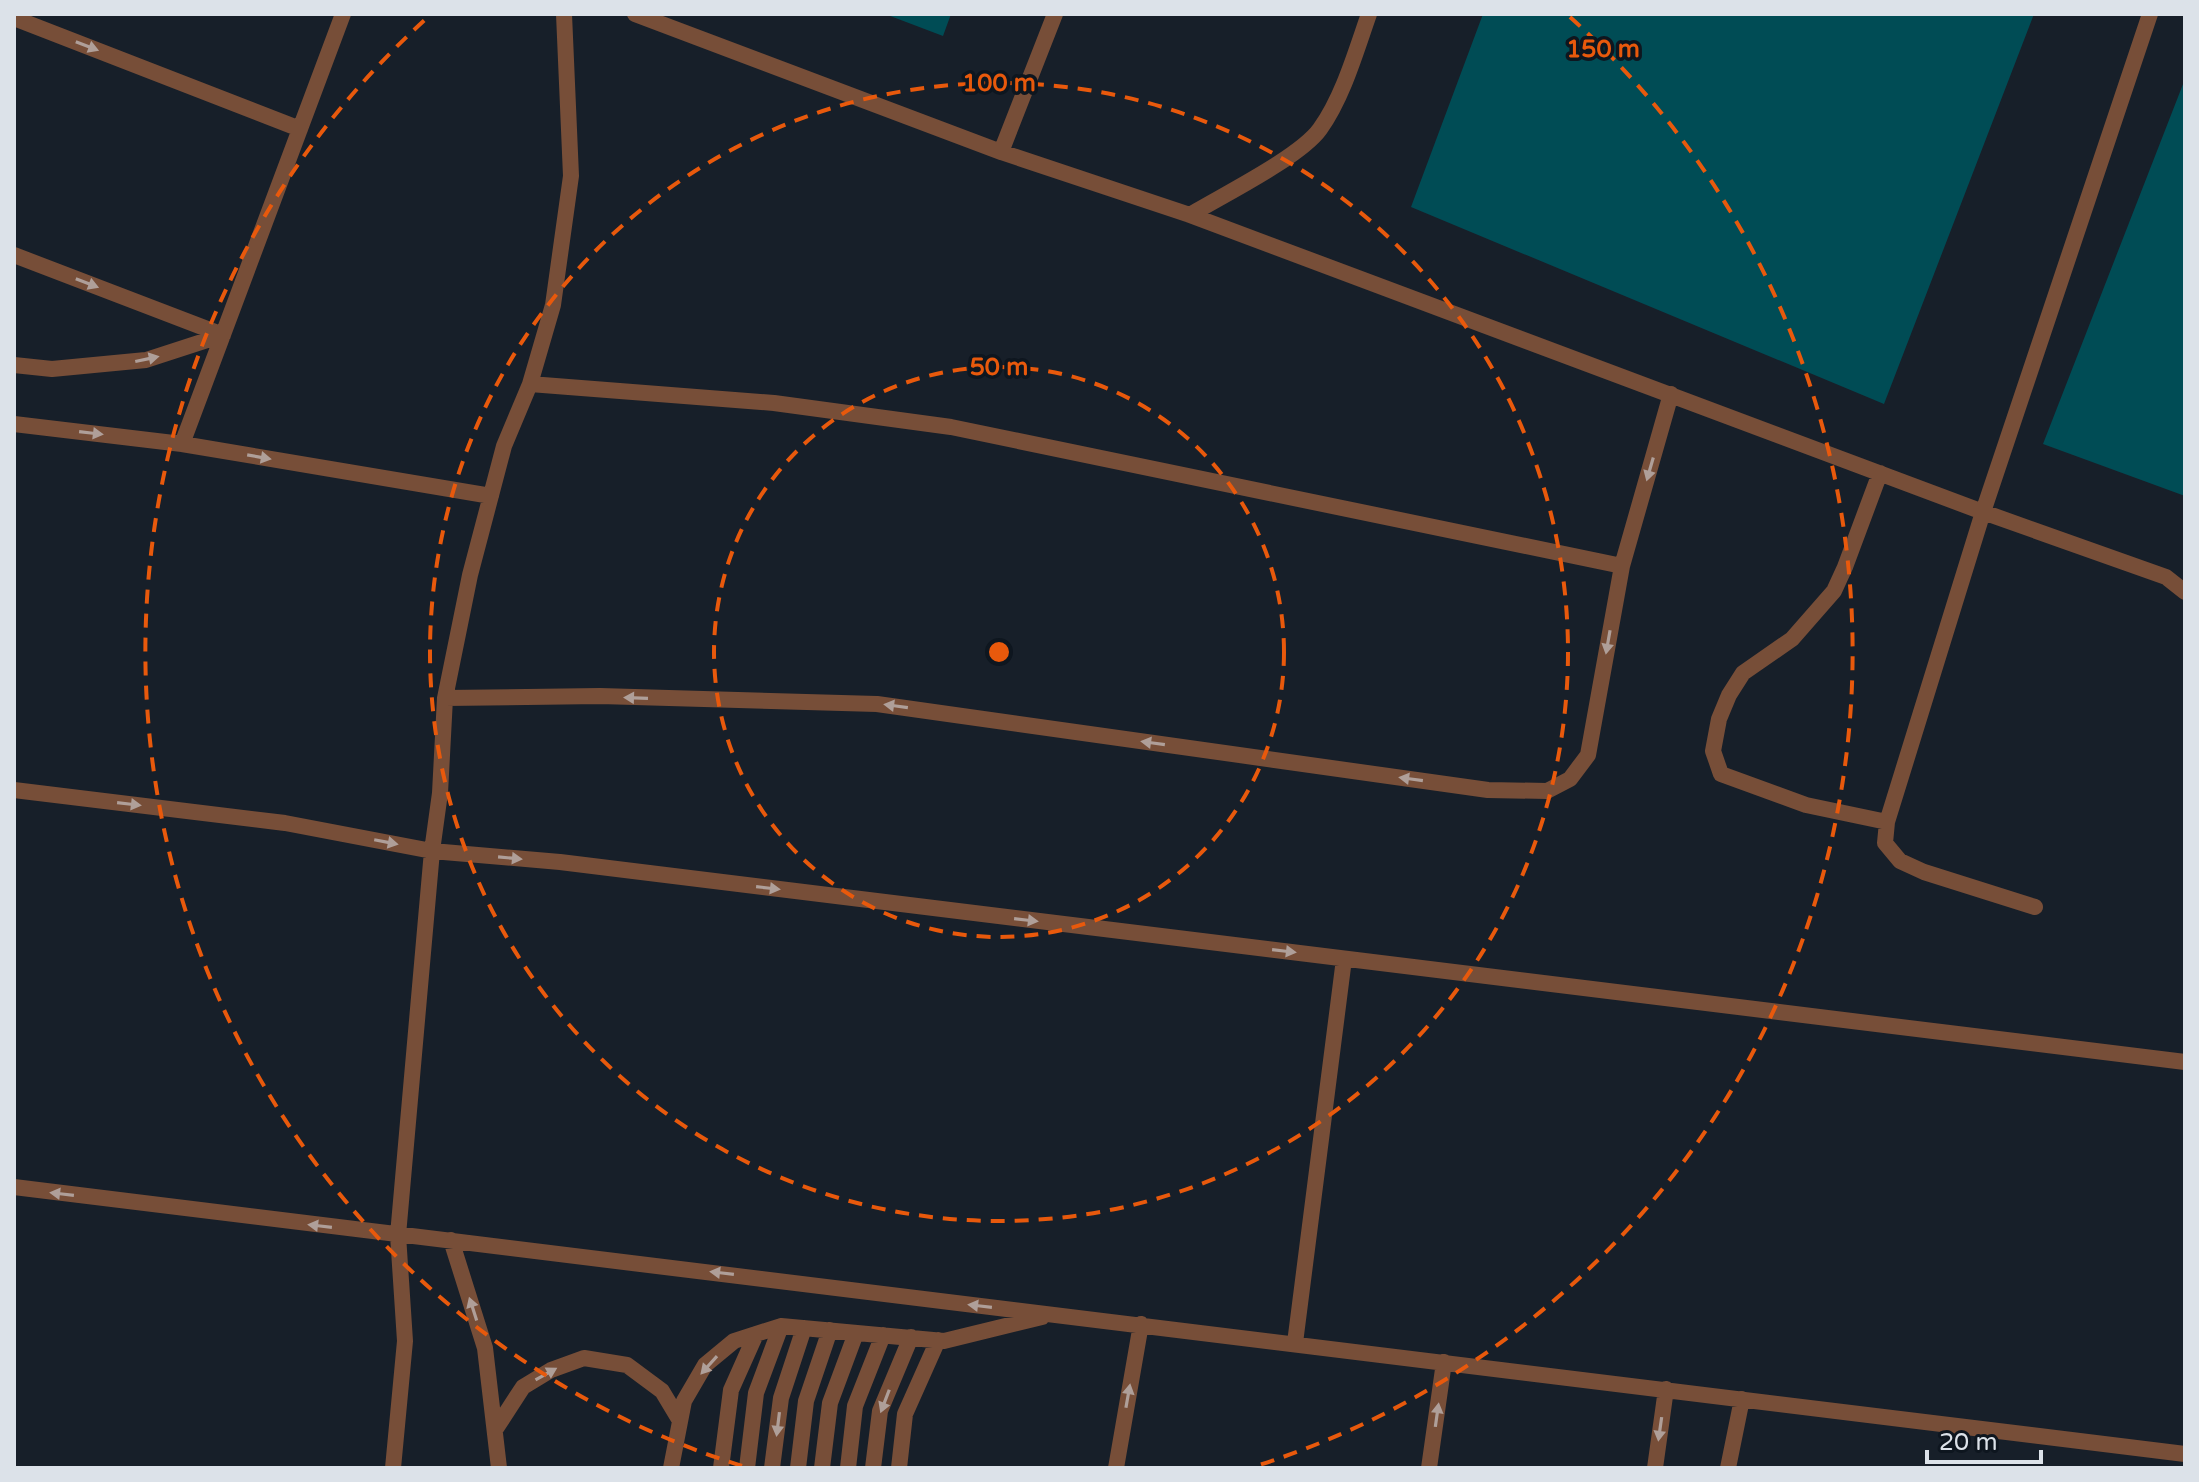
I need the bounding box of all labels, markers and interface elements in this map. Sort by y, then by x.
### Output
text: 150 m [1566,35,1640,64]
one-way arrow [75,40,99,53]
text: 100 m [962,69,1036,98]
one-way arrow [75,277,99,290]
one-way arrow [135,352,160,365]
text: 50 m [970,353,1028,382]
one-way arrow [79,427,104,440]
one-way arrow [247,452,272,464]
one-way arrow [1643,458,1656,482]
one-way arrow [1601,630,1613,655]
centre of rings [985,638,1013,666]
one-way arrow [623,691,648,704]
one-way arrow [883,699,908,712]
one-way arrow [1140,736,1165,749]
one-way arrow [1398,772,1423,785]
one-way arrow [117,798,142,811]
one-way arrow [373,837,398,849]
one-way arrow [498,852,523,865]
one-way arrow [756,881,781,894]
one-way arrow [1014,913,1039,926]
one-way arrow [1272,945,1297,958]
one-way arrow [50,1187,75,1200]
one-way arrow [308,1219,333,1232]
one-way arrow [709,1267,734,1280]
one-way arrow [466,1296,478,1320]
one-way arrow [967,1299,992,1312]
one-way arrow [700,1355,718,1375]
one-way arrow [535,1367,557,1381]
one-way arrow [1123,1383,1135,1408]
one-way arrow [878,1389,891,1413]
one-way arrow [1430,1402,1443,1427]
one-way arrow [771,1412,784,1437]
scale bar [1927,1414,2041,1464]
one-way arrow [1654,1417,1667,1442]
text: 20 m [1939,1428,1997,1457]

